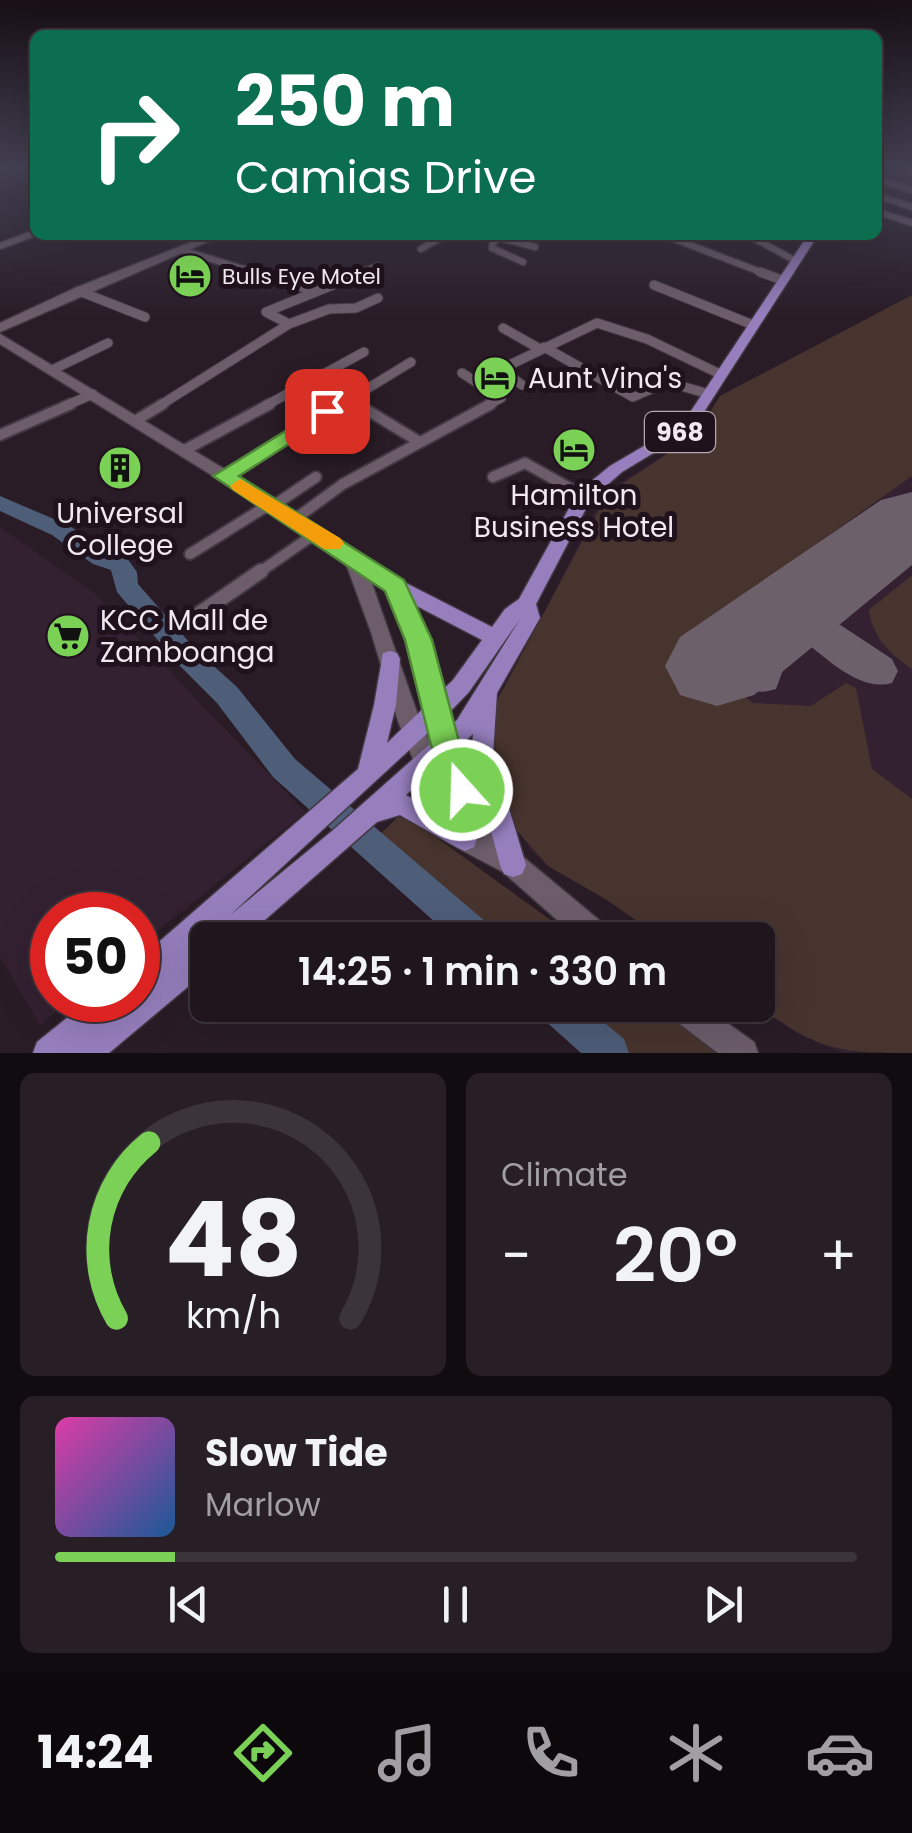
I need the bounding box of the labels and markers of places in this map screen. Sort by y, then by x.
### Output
hotel icon: Bulls Eye Motel [167,253,213,299]
place label: Bulls Eye Motel [222,261,381,292]
hotel icon: Aunt Vina's [472,355,518,401]
place label: Aunt Vina's [528,359,682,398]
pin [285,369,370,454]
hotel icon: Hamilton Business Hotel [551,427,597,473]
building icon: Universal College [97,445,143,491]
place label: Hamilton Business Hotel [474,476,674,547]
place label: Universal College [56,494,184,565]
place label: KCC Mall de Zamboanga [100,601,274,672]
supermarket icon: KCC Mall de Zamboanga [45,613,91,659]

